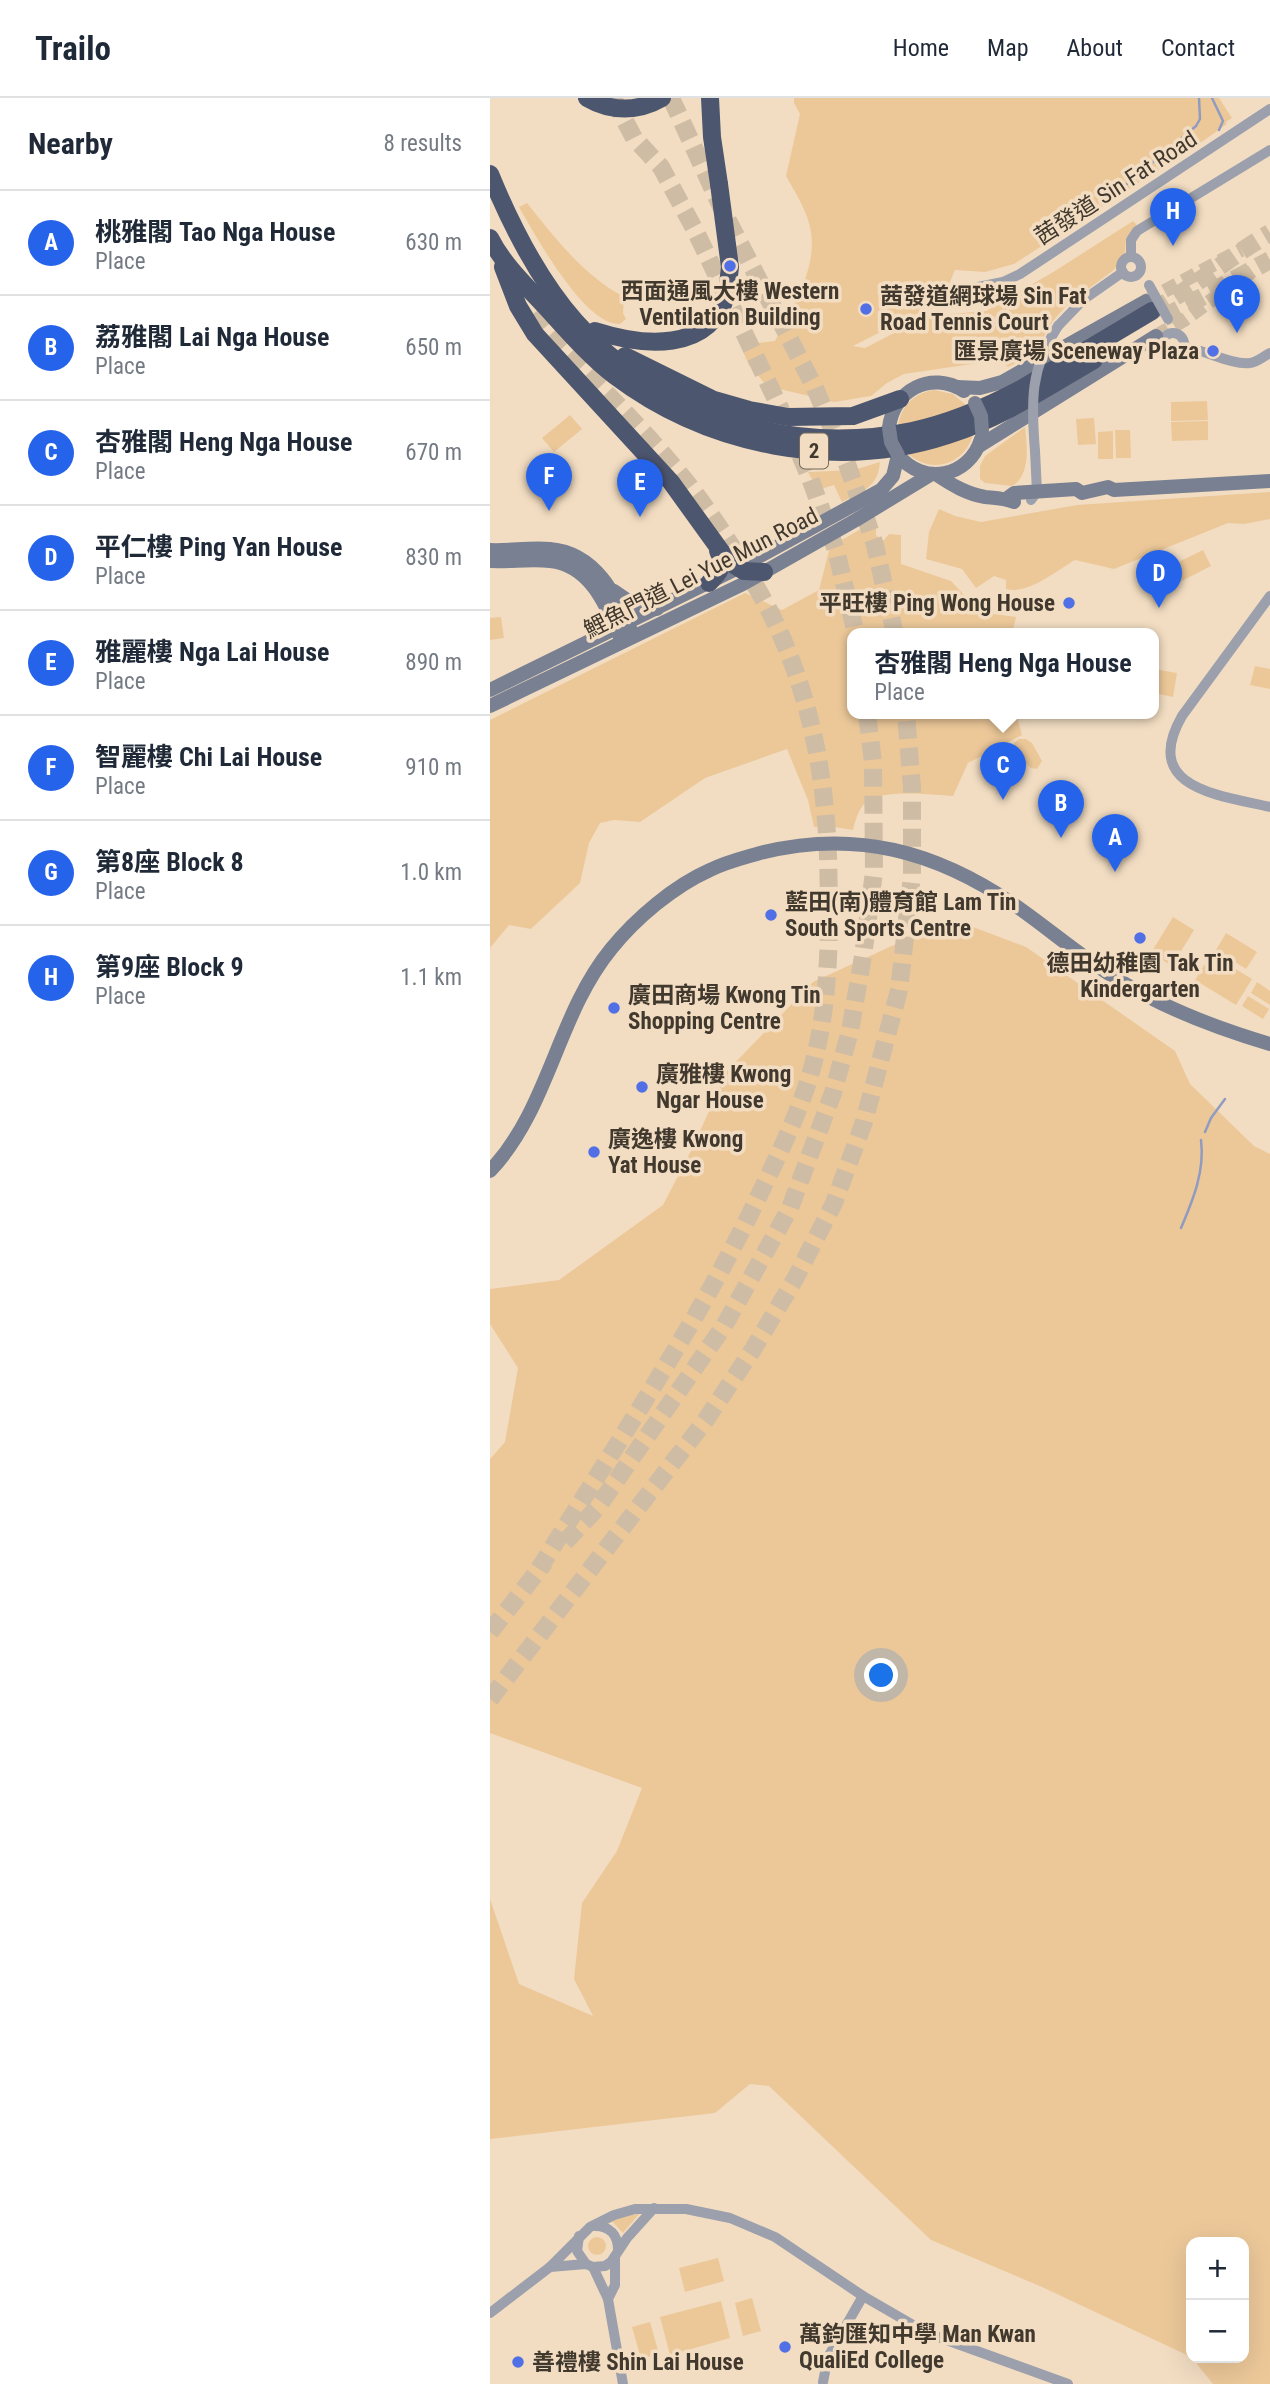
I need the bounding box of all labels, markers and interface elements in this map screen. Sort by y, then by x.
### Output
text: Trailo [35,29,111,68]
text: Home [893,34,949,62]
text: Map [987,34,1029,62]
text: About [1067,34,1123,62]
text: Contact [1161,34,1235,62]
text: Nearby [28,126,113,161]
street label: 茜發道 Sin Fat Road [1030,126,1202,250]
text: 8 results [384,130,462,157]
pin: H [1150,188,1196,246]
text: 桃雅閣 Tao Nga House [95,217,335,247]
text: A [44,229,58,256]
text: 630 m [405,229,462,256]
text: Place [95,248,145,275]
marker: 西面通風大樓 Western Ventilation Building [722,258,738,274]
pin: G [1214,275,1260,333]
place label: 西面通風大樓 Western Ventilation Building [621,278,839,331]
place label: 茜發道網球場 Sin Fat Road Tennis Court [880,283,1087,336]
marker: 茜發道網球場 Sin Fat Road Tennis Court [858,301,874,317]
text: 荔雅閣 Lai Nga House [95,322,329,352]
text: B [45,334,57,361]
text: 650 m [405,334,462,361]
place label: 匯景廣場 Sceneway Plaza [954,338,1199,365]
marker: 匯景廣場 Sceneway Plaza [1205,343,1221,359]
text: Place [95,353,145,380]
text: 杏雅閣 Heng Nga House [95,427,352,457]
road number: 2 [800,434,828,468]
text: C [44,439,58,466]
text: 670 m [405,439,462,466]
pin: F [526,453,572,511]
text: Place [95,458,145,485]
pin: E [617,459,663,517]
street label: 鯉魚門道 Lei Yue Mun Road [579,502,823,644]
text: 平仁樓 Ping Yan House [95,532,342,562]
text: D [45,544,58,571]
text: 830 m [405,544,462,571]
pin: D [1136,550,1182,608]
text: Place [95,563,145,590]
place label: 平旺樓 Ping Wong House [819,590,1055,617]
marker: 平旺樓 Ping Wong House [1061,595,1077,611]
popup [847,628,1159,719]
text: 雅麗樓 Nga Lai House [95,637,329,667]
text: 杏雅閣 Heng Nga House [874,648,1132,678]
text: E [45,649,57,676]
text: 890 m [405,649,462,676]
text: Place [95,668,145,695]
text: Place [874,679,925,706]
text: 智麗樓 Chi Lai House [95,742,322,772]
pin: C [980,742,1026,800]
text: F [46,754,56,781]
text: 910 m [405,754,462,781]
text: Place [95,773,145,800]
pin: B [1038,780,1084,838]
pin: A [1092,814,1138,872]
text: 第8座 Block 8 [95,847,244,877]
text: G [44,859,58,886]
text: 1.0 km [400,859,462,886]
text: Place [95,878,145,905]
place label: 藍田(南)體育館 Lam Tin South Sports Centre [785,889,1016,942]
marker: 藍田(南)體育館 Lam Tin South Sports Centre [763,907,779,923]
marker: 德田幼稚園 Tak Tin Kindergarten [1132,930,1148,946]
place label: 德田幼稚園 Tak Tin Kindergarten [1047,950,1233,1003]
text: 第9座 Block 9 [95,952,244,982]
text: H [44,964,58,991]
text: 1.1 km [400,964,462,991]
place label: 廣田商場 Kwong Tin Shopping Centre [628,982,820,1035]
text: Place [95,983,145,1010]
marker: 廣田商場 Kwong Tin Shopping Centre [606,1000,622,1016]
place label: 廣雅樓 Kwong Ngar House [656,1061,791,1114]
marker: 廣雅樓 Kwong Ngar House [634,1079,650,1095]
place label: 廣逸樓 Kwong Yat House [608,1126,743,1179]
marker: 廣逸樓 Kwong Yat House [586,1144,602,1160]
your location [864,1658,898,1692]
map controls [1186,2237,1249,2363]
button: + [1186,2237,1249,2300]
button: − [1186,2300,1249,2363]
place label: 萬鈞匯知中學 Man Kwan QualiEd College [799,2321,1036,2374]
marker: 萬鈞匯知中學 Man Kwan QualiEd College [777,2339,793,2355]
place label: 善禮樓 Shin Lai House [532,2349,744,2376]
marker: 善禮樓 Shin Lai House [510,2354,526,2370]

